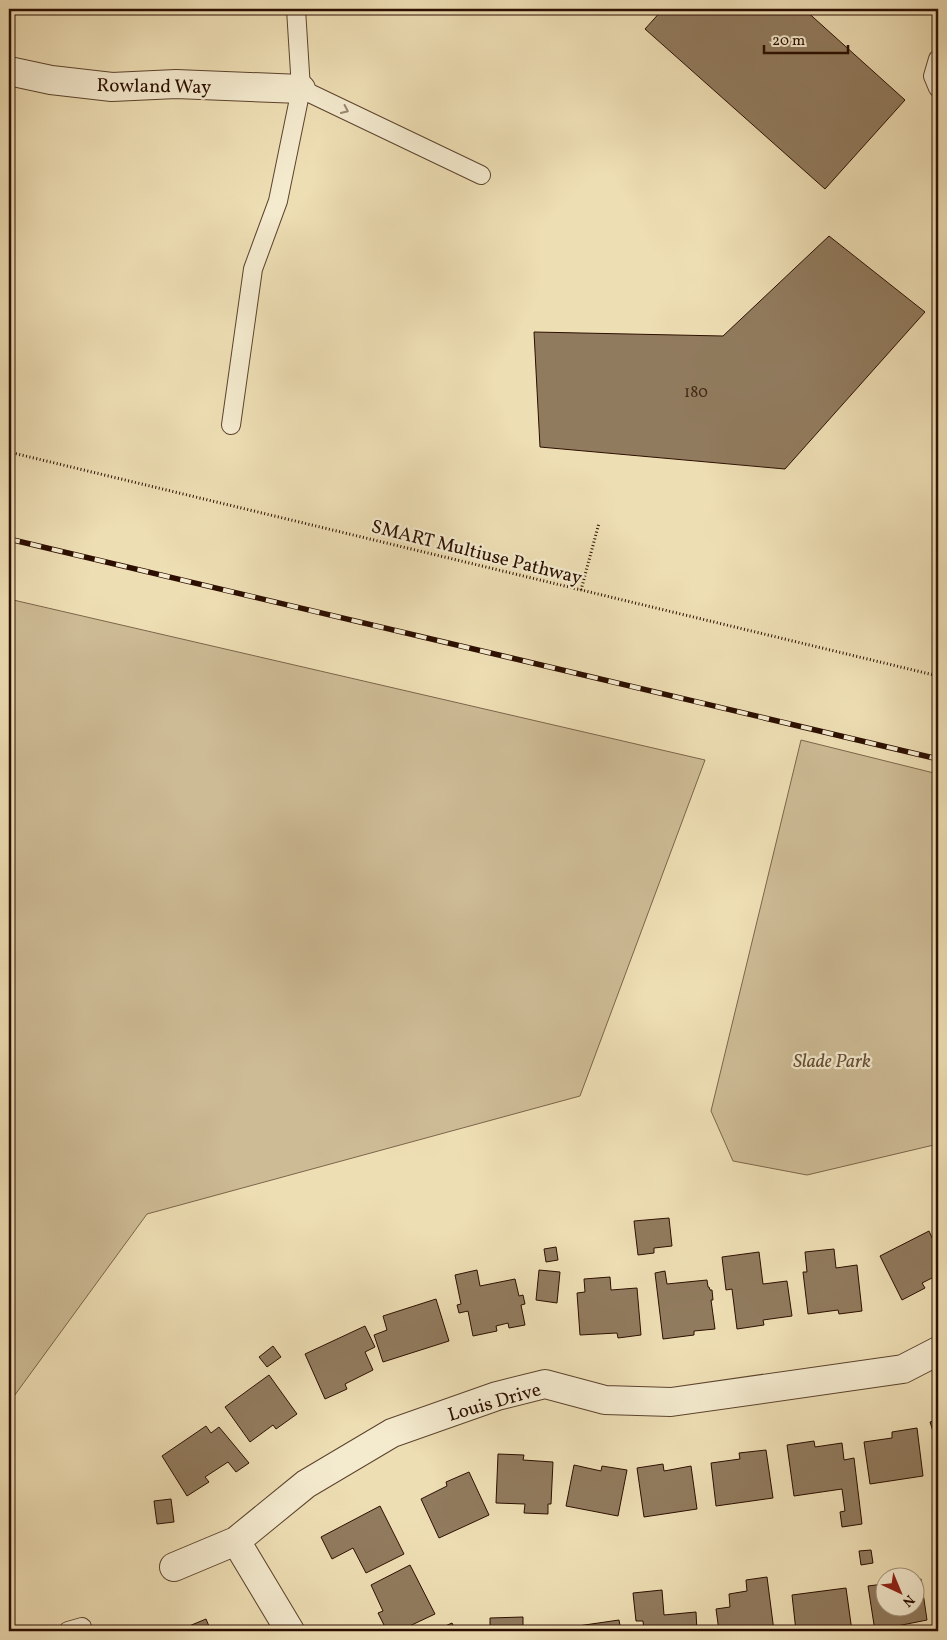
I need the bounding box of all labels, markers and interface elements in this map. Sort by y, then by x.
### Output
scale bar [764,22,848,54]
text: 20 m [772,31,805,52]
street label: Rowland Way [96,73,211,101]
one-way arrow [340,104,349,114]
house number: 180 [684,382,708,404]
street label: SMART Multiuse Pathway [368,514,585,592]
park label: Slade Park [793,1049,871,1075]
street label: Louis Drive [445,1377,544,1429]
north arrow [874,1568,924,1618]
text: N [898,1590,918,1611]

